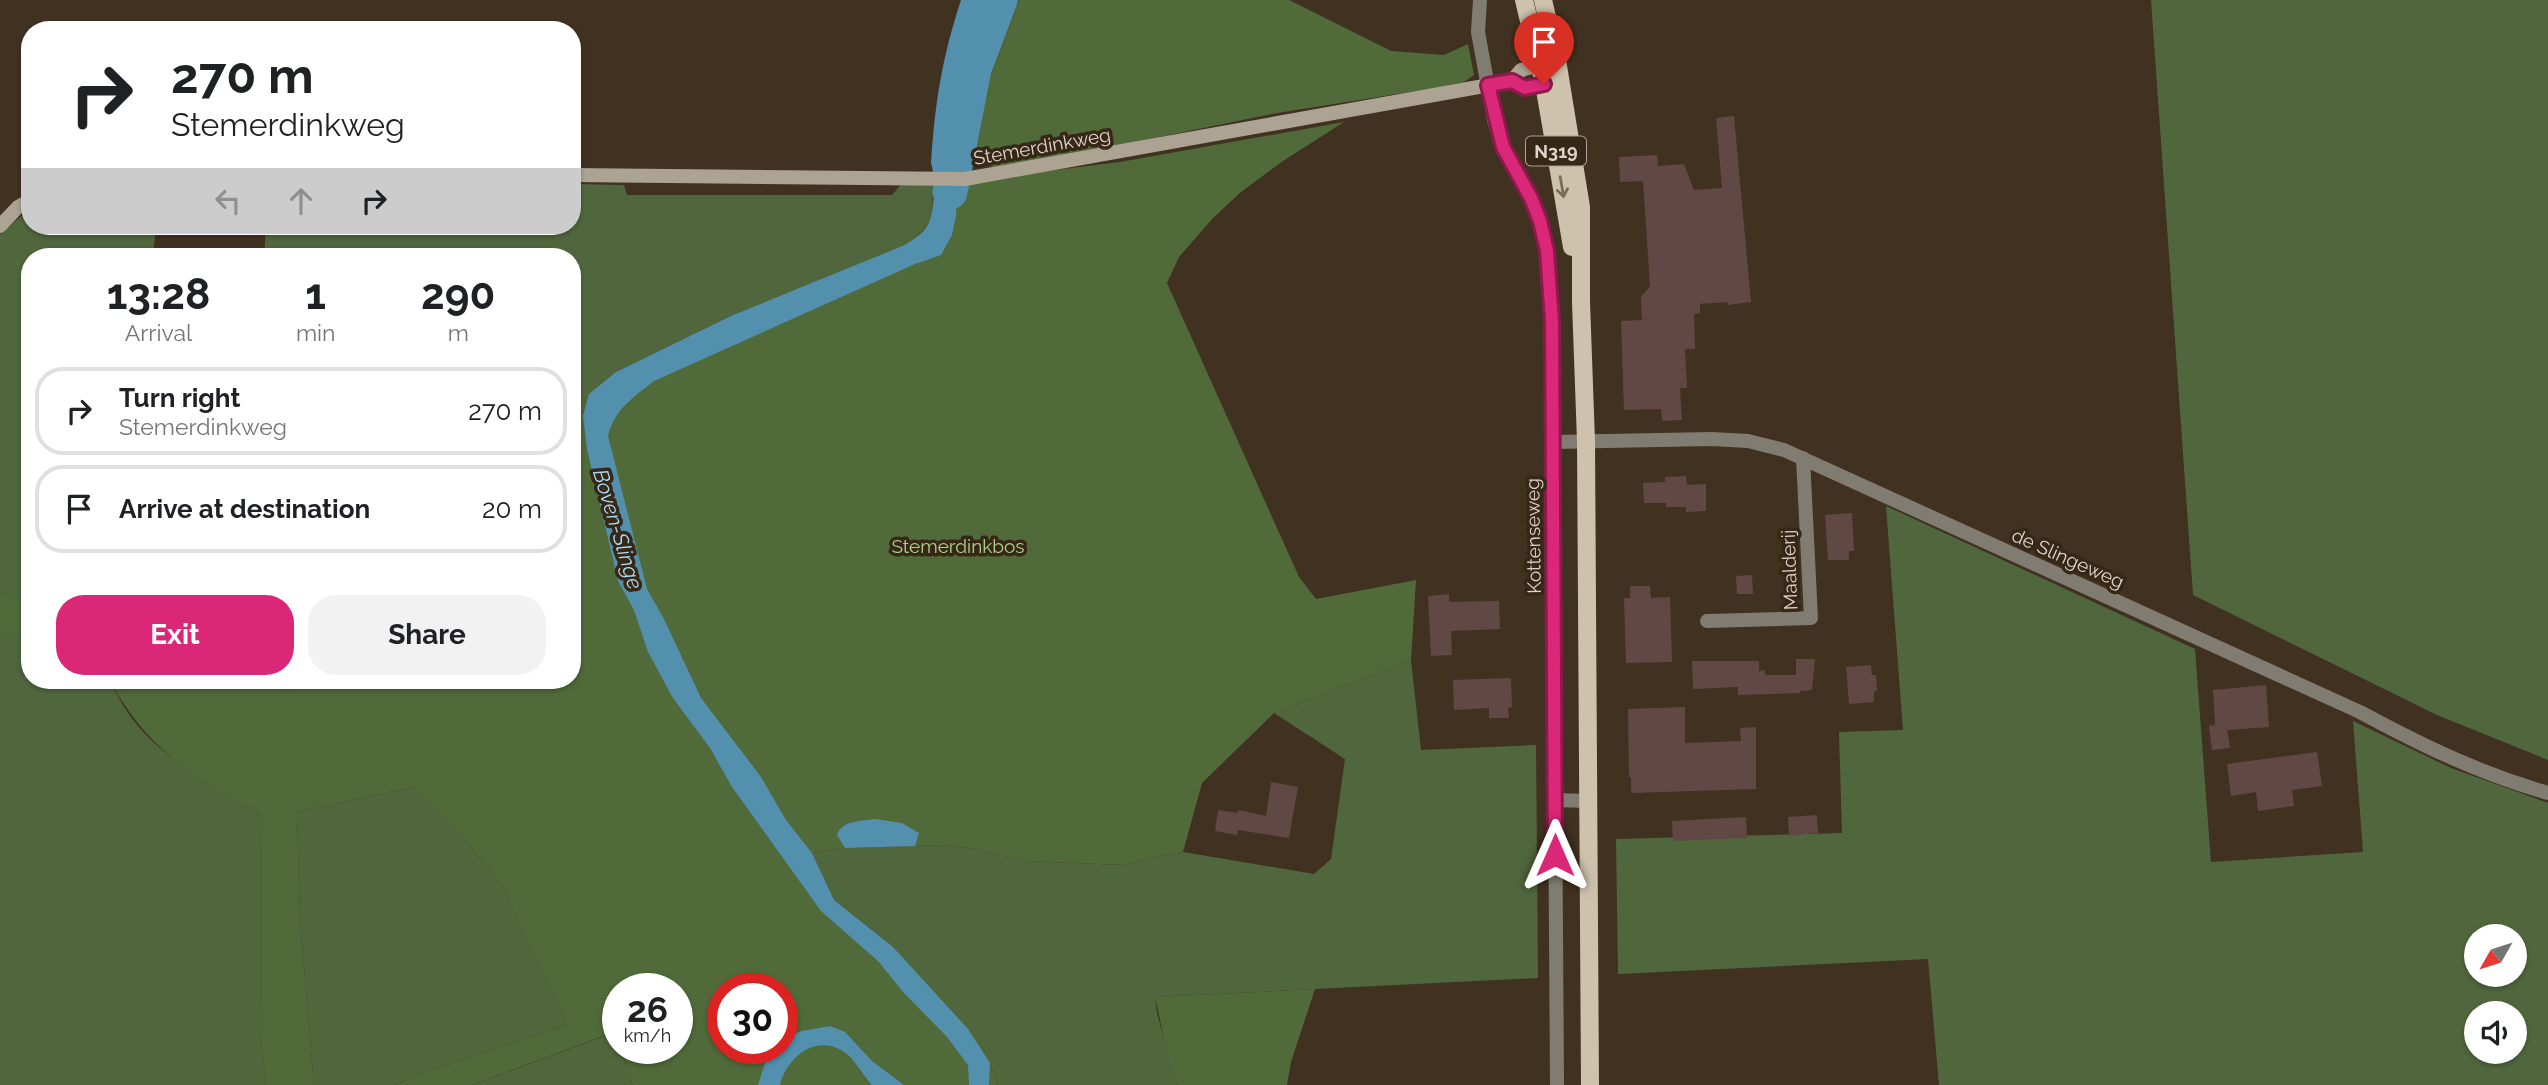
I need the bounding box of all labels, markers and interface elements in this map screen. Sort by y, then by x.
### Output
pin [1514,12.0,1574,84]
icon: arrive [1525,23,1563,61]
text: 270 m [171,47,314,104]
icon: right [56,49,147,140]
text: Stemerdinkweg [171,106,405,143]
street label: Stemerdinkweg [972,123,1112,169]
road number: N319 [1526,136,1586,166]
one-way arrow [1556,175,1569,198]
icon: left [209,182,247,220]
icon: ahead [282,182,320,220]
icon: right [355,182,393,220]
text: 13:28 [107,270,210,319]
text: 1 [305,270,326,319]
text: 290 [421,270,495,319]
text: Arrival [125,319,192,346]
text: min [296,319,335,346]
text: m [448,319,469,346]
text: Turn right [119,383,240,413]
icon: right [60,392,98,430]
text: 270 m [468,396,542,426]
text: Stemerdinkweg [119,413,287,440]
water label: Boven-Slinge [588,466,648,592]
street label: Kottenseweg [1521,478,1545,594]
icon: arrive [60,490,98,528]
text: Arrive at destination [119,494,370,524]
text: 20 m [482,494,542,524]
street label: de Slingeweg [2009,523,2127,593]
street label: Maalderij [1777,529,1801,611]
park label: Stemerdinkbos [891,535,1025,557]
button: Exit [56,595,294,675]
button: Share [308,595,546,675]
position arrow [1518,818,1592,892]
north arrow [2464,924,2527,987]
map controls [2464,924,2527,1064]
speed limit sign: 30 [707,973,798,1064]
text: 26 [627,989,668,1030]
button: sound [2464,1001,2527,1064]
text: km/h [624,1025,671,1046]

